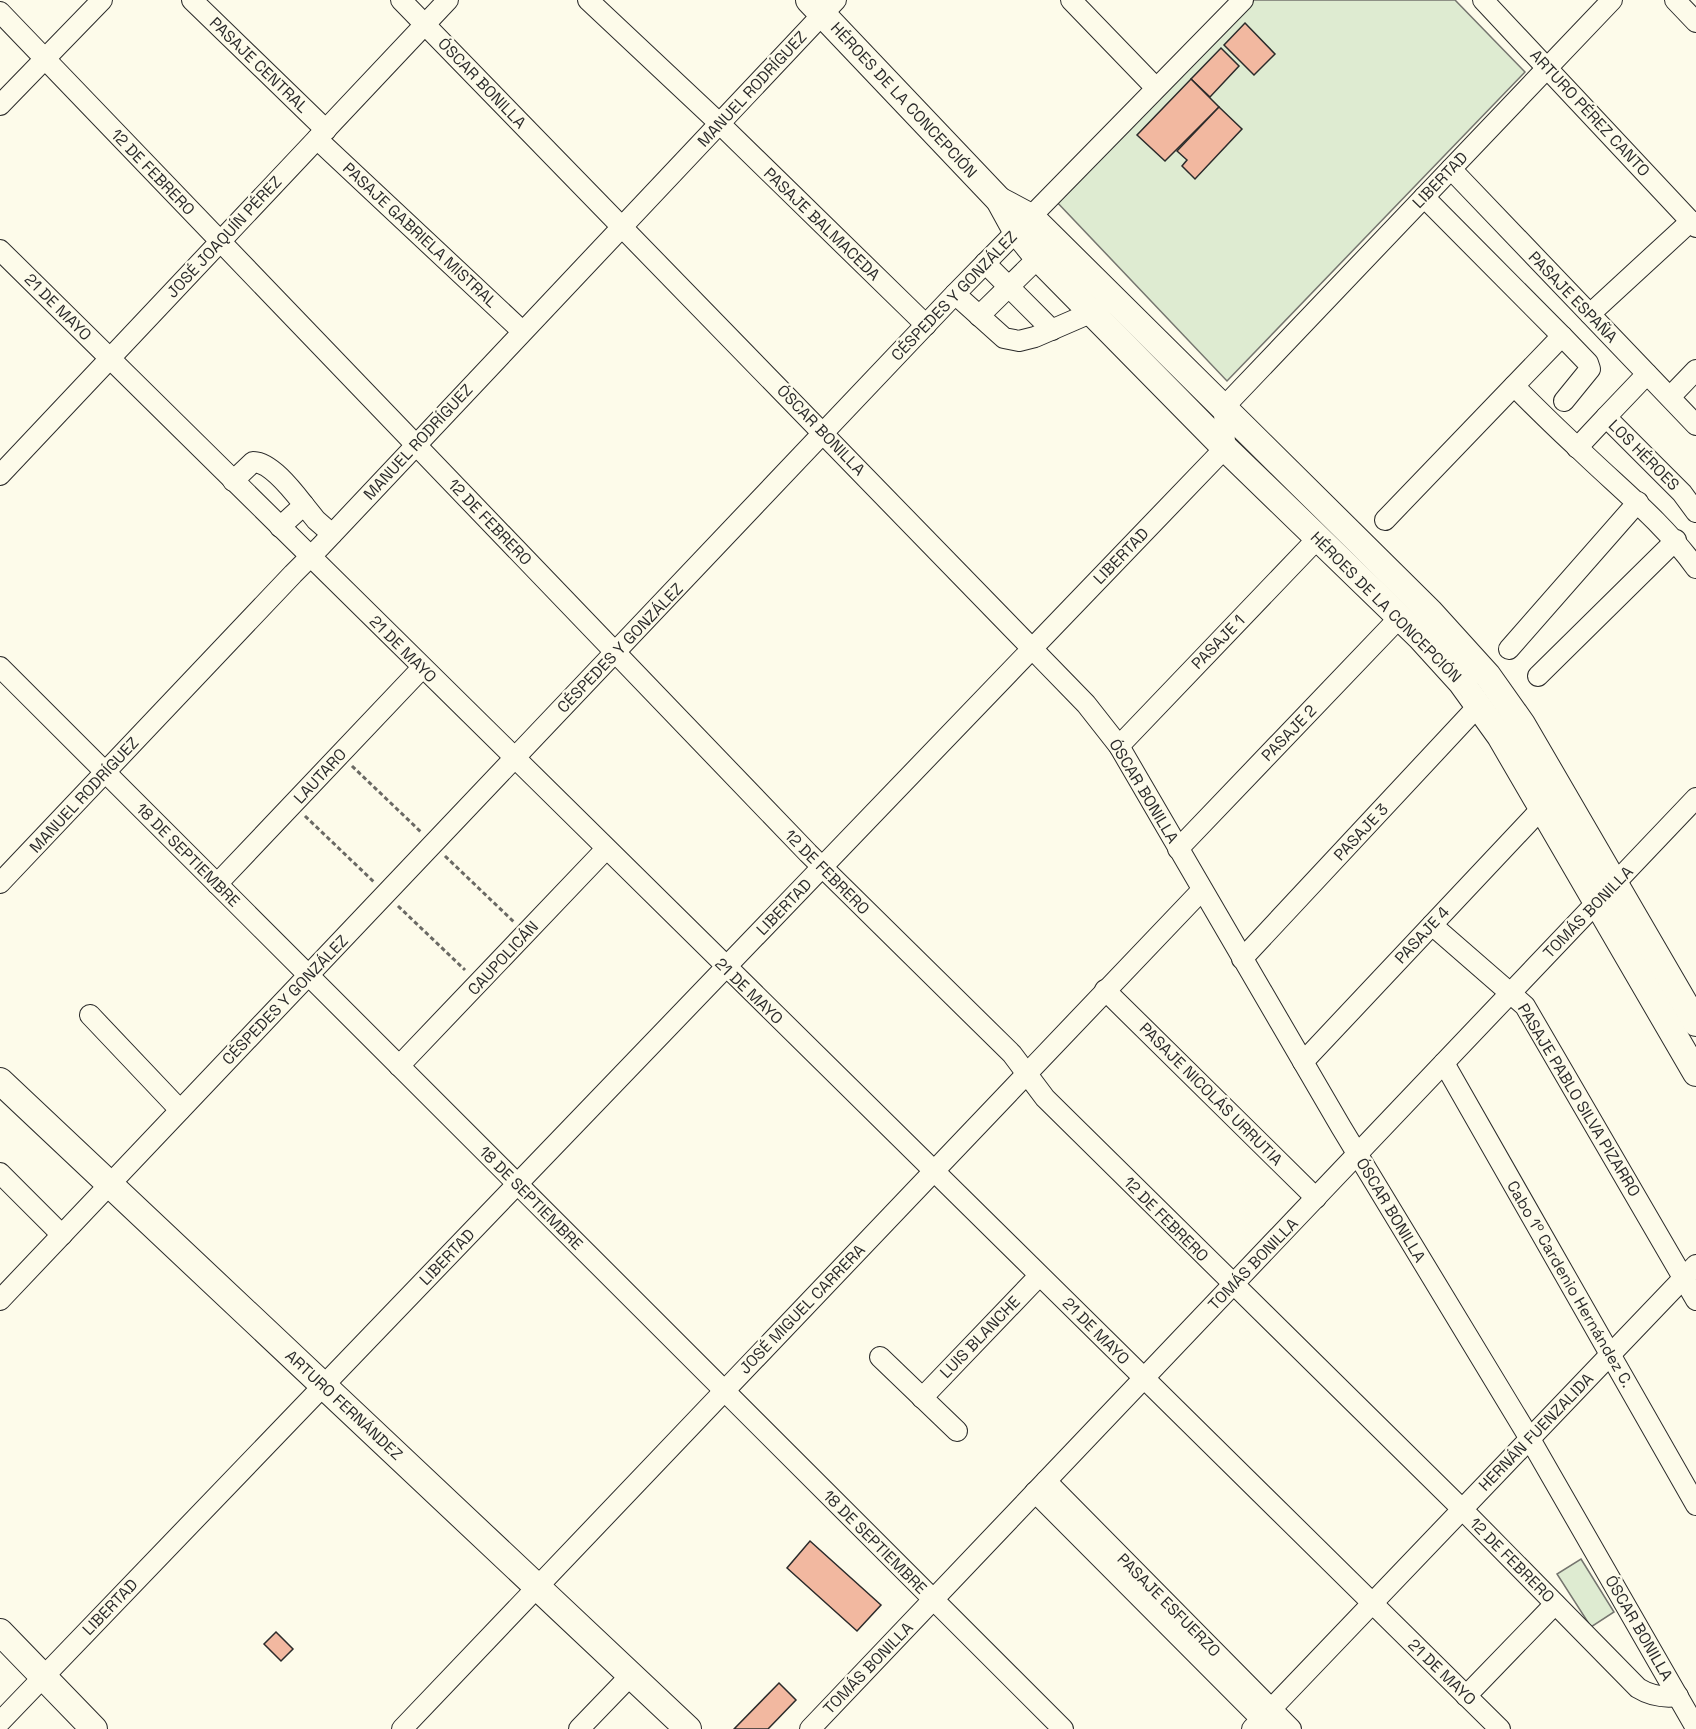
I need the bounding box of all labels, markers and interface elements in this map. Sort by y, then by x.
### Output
street label: PASAJE CENTRAL [205,12,313,118]
street label: HÉROES DE LA CONCEPCIÓN [826,18,982,182]
street label: MANUEL RODRÍGUEZ [693,27,811,151]
street label: ÓSCAR BONILLA [433,33,531,133]
street label: ARTURO PÉREZ CANTO [1526,45,1654,181]
street label: 12 DE FEBRERO [106,124,200,220]
street label: LIBERTAD [1408,147,1472,213]
street label: PASAJE GABRIELA MISTRAL [338,158,502,312]
street label: PASAJE BALMACEDA [759,163,885,285]
street label: JOSÉ JOAQUÍN PÉREZ [162,171,286,303]
street label: CÉSPEDES Y GONZÁLEZ [886,227,1022,365]
street label: PASAJE ESPAÑA [1524,247,1622,347]
street label: 21 DE MAYO [20,269,96,345]
street label: MANUEL RODRÍGUEZ [359,380,477,504]
street label: ÓSCAR BONILLA [772,380,870,480]
street label: LOS HÉROES [1604,415,1684,495]
street label: 12 DE FEBRERO [443,474,537,570]
street label: LIBERTAD [1089,523,1153,589]
street label: HÉROES DE LA CONCEPCIÓN [1306,527,1466,687]
street label: CÉSPEDES Y GONZÁLEZ [552,579,688,717]
street label: PASAJE 1 [1187,610,1249,674]
street label: 21 DE MAYO [365,611,441,687]
street label: PASAJE 2 [1257,700,1321,766]
street label: MANUEL RODRÍGUEZ [25,733,143,857]
street label: ÓSCAR BONILLA [1105,735,1183,847]
street label: LAUTARO [289,744,351,808]
street label: 18 DE SEPTIEMBRE [132,799,244,911]
street label: PASAJE 3 [1329,799,1393,865]
street label: 12 DE FEBRERO [780,825,874,919]
street label: TOMÁS BONILLA [1538,861,1638,963]
street label: LIBERTAD [752,874,816,940]
street label: PASAJE 4 [1390,902,1454,968]
street label: CAUPOLICÁN [463,916,543,1000]
street label: CÉSPEDES Y GONZÁLEZ [217,931,353,1069]
street label: 21 DE MAYO [710,953,788,1029]
street label: PASAJE PABLO SILVA PIZARRO [1513,1000,1645,1200]
street label: PASAJE NICOLÁS URRUTIA [1135,1018,1287,1170]
street label: 18 DE SEPTIEMBRE [475,1142,587,1254]
street label: ÓSCAR BONILLA [1352,1154,1430,1266]
street label: 12 DE FEBRERO [1119,1172,1213,1266]
street label: Cabo 1º Cardenio Hernández C. [1502,1177,1638,1391]
street label: TOMÁS BONILLA [1203,1213,1303,1315]
street label: LIBERTAD [415,1224,479,1290]
street label: JOSÉ MIGUEL CARRERA [734,1240,870,1378]
street label: LUIS BLANCHE [935,1291,1025,1383]
street label: 21 DE MAYO [1058,1293,1134,1369]
street label: ARTURO FERNÁNDEZ [281,1345,407,1465]
street label: HERNÁN FUENZALIDA [1474,1368,1598,1496]
street label: 18 DE SEPTIEMBRE [819,1486,931,1598]
street label: 12 DE FEBRERO [1465,1513,1559,1607]
street label: PASAJE ESFUERZO [1113,1549,1225,1661]
street label: ÓSCAR BONILLA [1600,1572,1678,1684]
street label: LIBERTAD [78,1574,142,1640]
street label: TOMÁS BONILLA [818,1617,918,1719]
street label: 21 DE MAYO [1403,1634,1481,1710]

